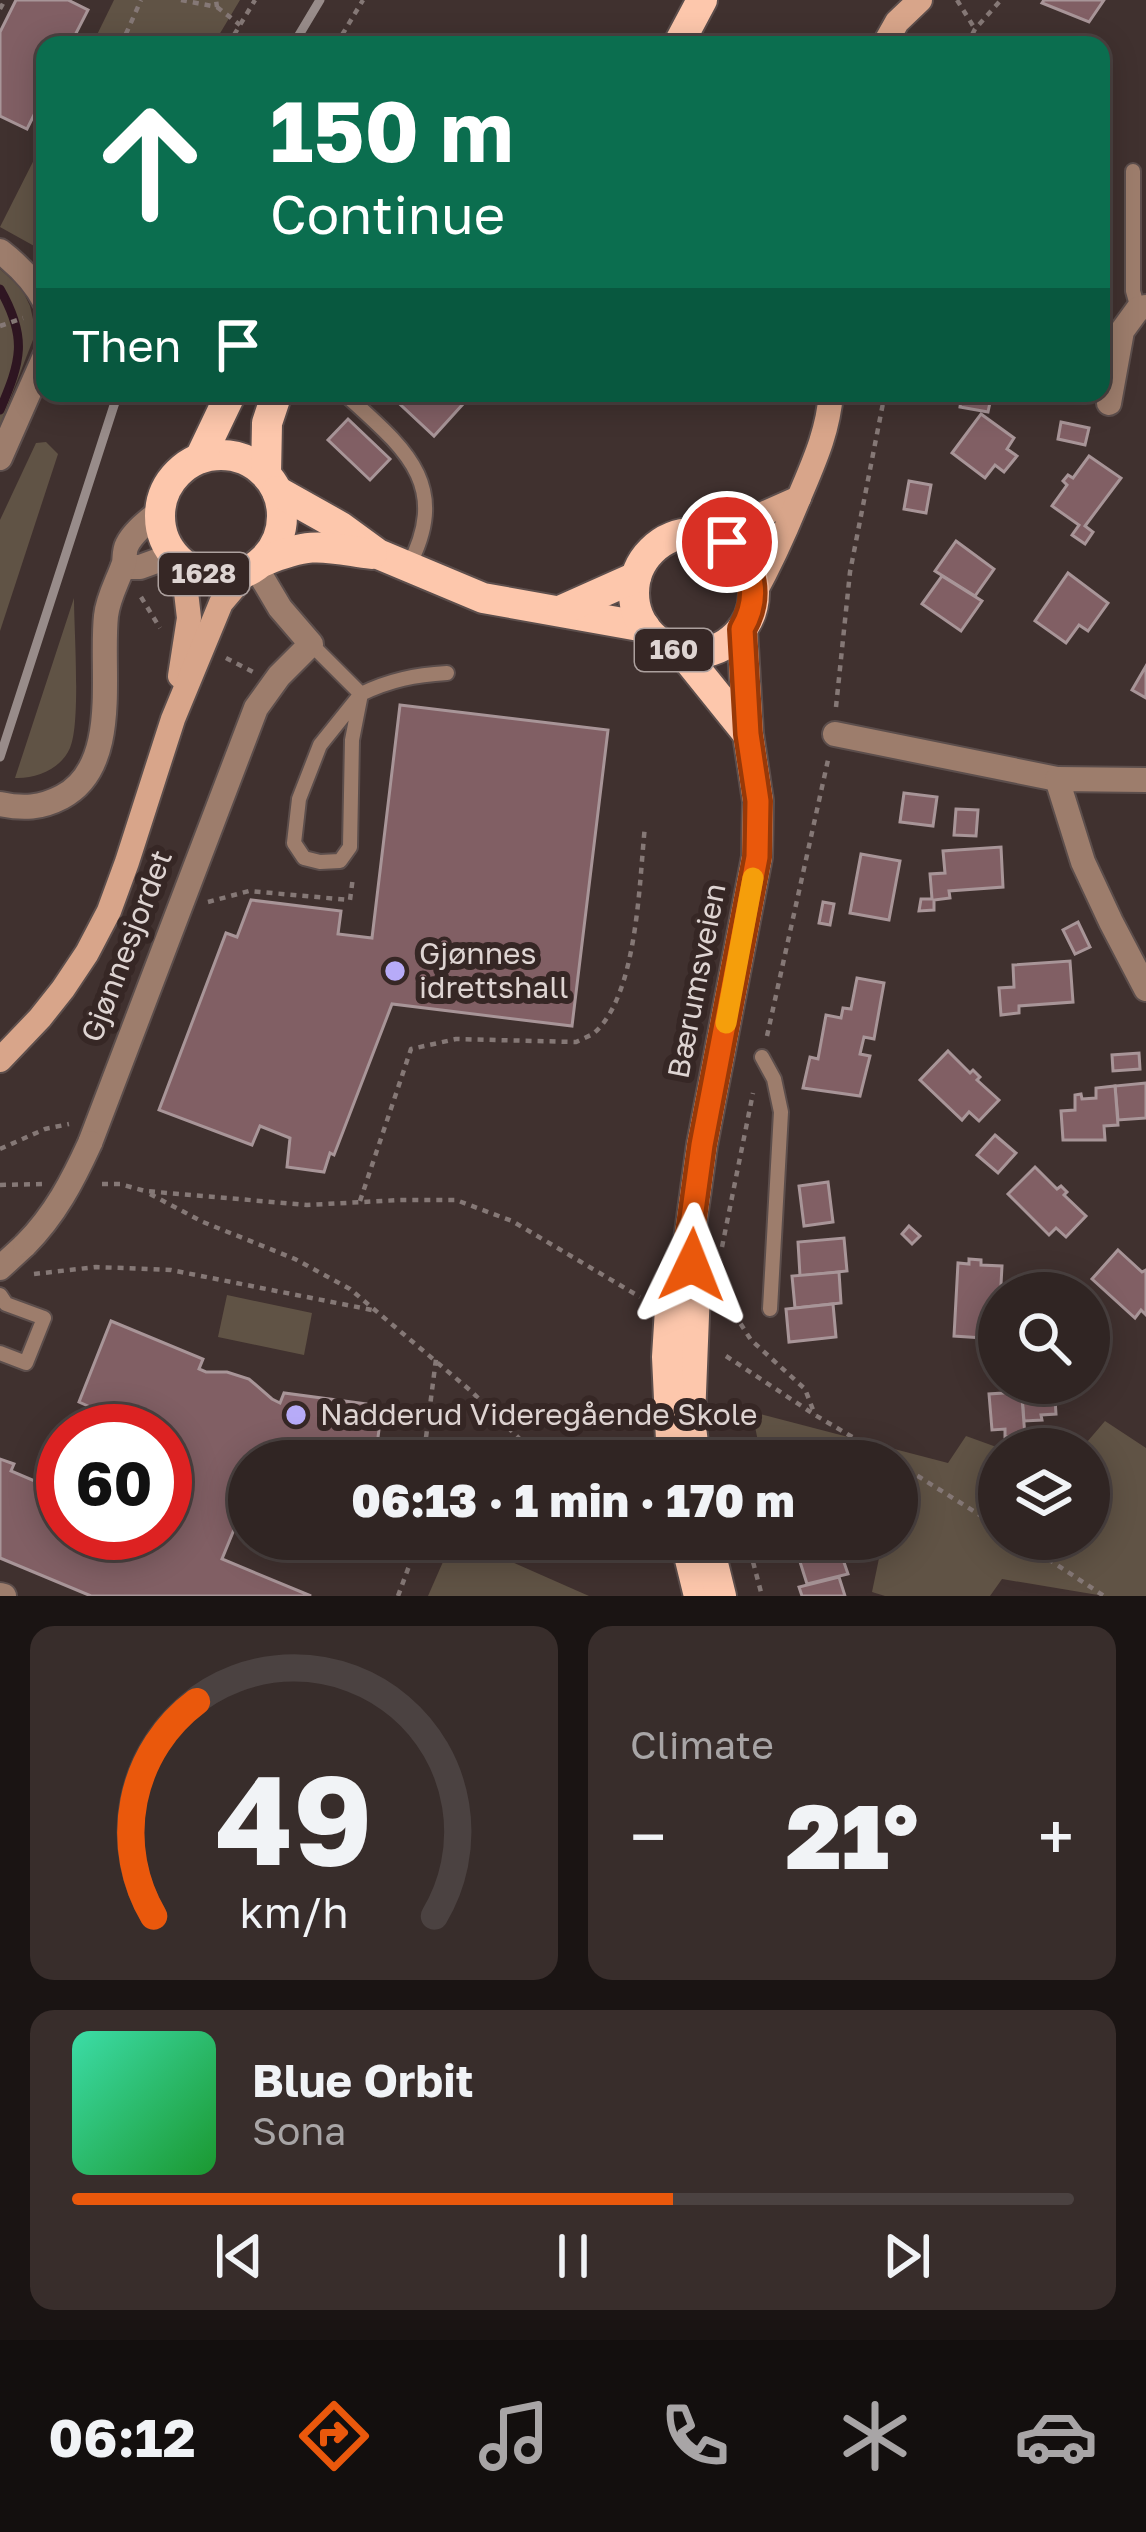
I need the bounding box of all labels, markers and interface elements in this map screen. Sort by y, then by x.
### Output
text: 150 m [270,80,514,180]
icon: ahead [72,84,228,240]
text: Continue [270,181,505,246]
icon: arrive [205,312,271,378]
text: Then [72,318,181,372]
pin [676,491,778,593]
icon: arrive [694,509,760,575]
road number: 1628 [159,553,249,595]
road number: 160 [635,629,713,671]
street label: Gjønnesjordet [73,845,179,1047]
street label: Bærumsveien [659,880,733,1081]
place label: Gjønnes idrettshall [419,935,569,1005]
marker: Gjønnes idrettshall [382,958,408,984]
position arrow [629,1202,755,1328]
map controls [978,1272,1110,1560]
button: search [978,1272,1110,1404]
place label: Nadderud Videregående Skole [320,1396,758,1432]
marker: Nadderud Videregående Skole [283,1402,309,1428]
speed limit sign: 60 [36,1404,192,1560]
button: layers [978,1428,1110,1560]
text: 06:13 · 1 min · 170 m [351,1473,795,1527]
text: Climate [630,1721,774,1768]
text: 49 [215,1743,373,1892]
text: 21° [786,1781,918,1889]
text: − [630,1796,666,1876]
text: + [1038,1796,1074,1876]
text: km/h [239,1886,349,1937]
text: Blue Orbit [252,2053,474,2107]
text: Sona [252,2107,346,2154]
icon: previous [206,2223,272,2289]
icon: pause [540,2223,606,2289]
icon: next [874,2223,940,2289]
icon: directions [292,2394,376,2478]
icon: music [472,2394,556,2478]
icon: phone [653,2394,737,2478]
icon: climate [833,2394,917,2478]
icon: car [1014,2394,1098,2478]
text: 06:12 [48,2404,196,2469]

